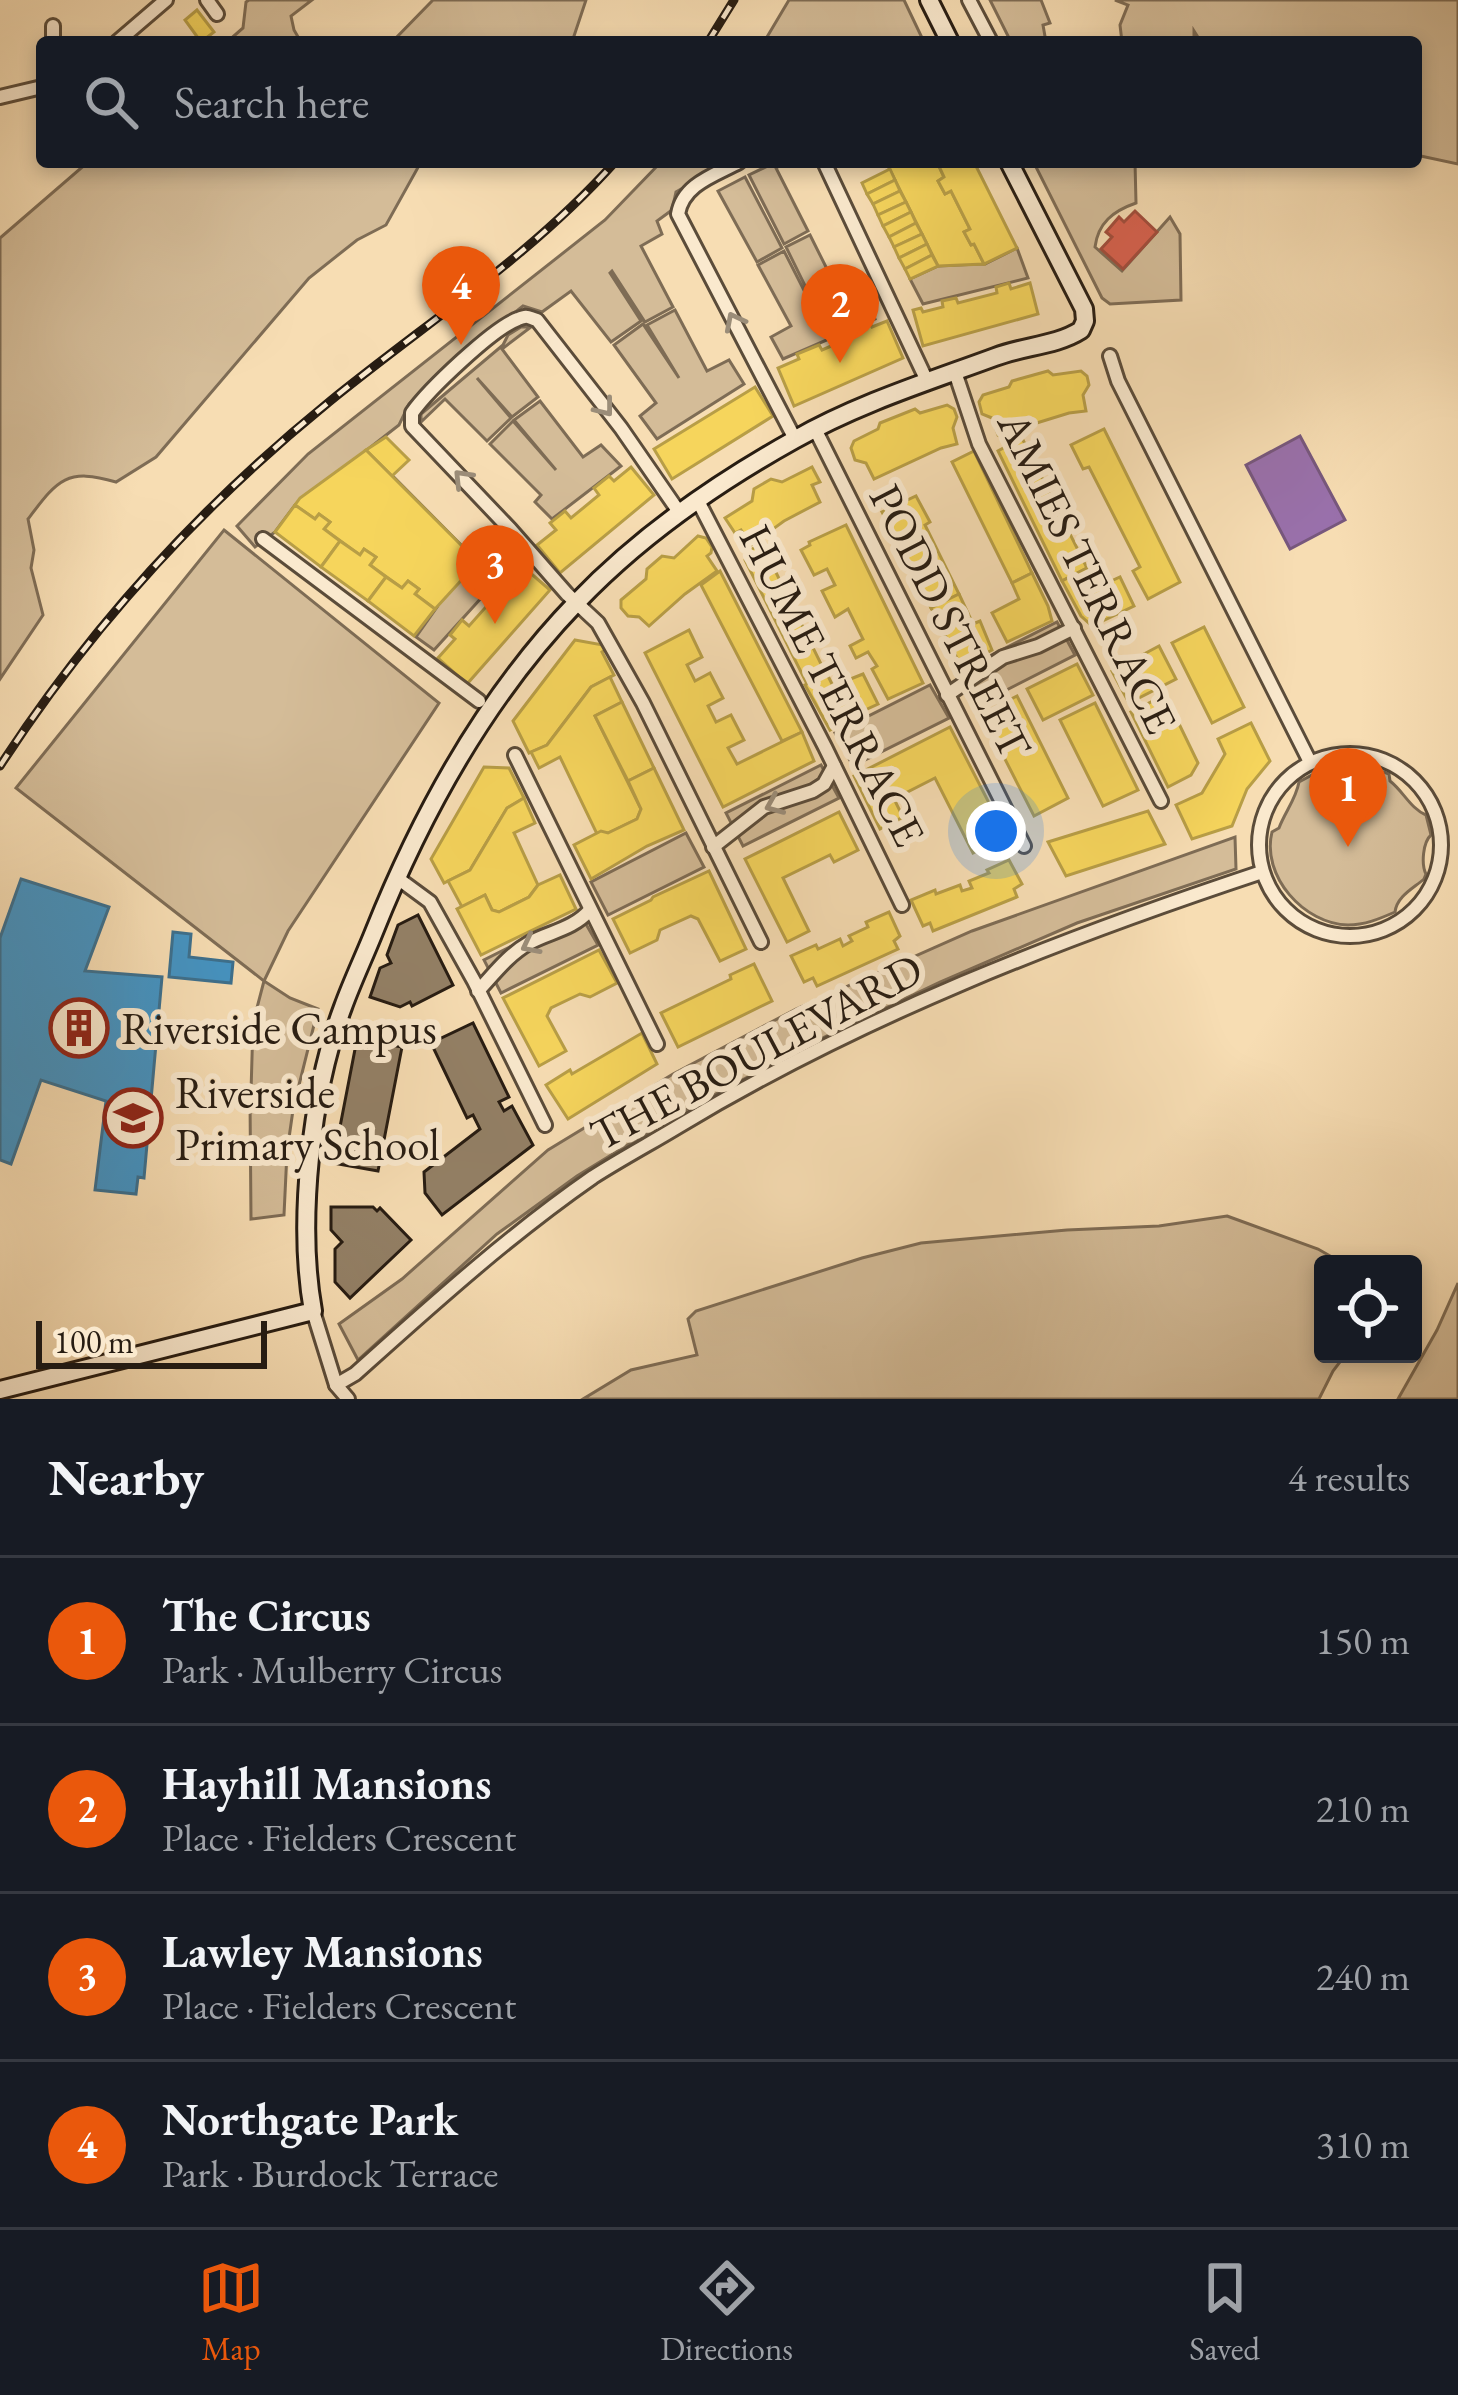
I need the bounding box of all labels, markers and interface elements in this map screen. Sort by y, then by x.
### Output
search box [36,36,1422,168]
icon: search [78,69,144,135]
text: Search here [174,73,369,131]
pin: 4 [422,246,500,345]
pin: 2 [801,264,879,363]
one-way arrow [725,312,748,334]
one-way arrow [591,395,612,417]
street label: AMIES TERRACE [985,401,1191,742]
one-way arrow [454,470,476,492]
street label: PODD STREET [857,474,1045,769]
street label: HUME TERRACE [727,514,939,856]
pin: 3 [456,525,534,624]
pin: 1 [1309,748,1387,847]
one-way arrow [765,791,786,815]
your location [966,801,1026,861]
one-way arrow [520,930,542,953]
street label: THE BOULEVARD [580,939,932,1163]
building icon: Riverside Campus [48,997,110,1059]
place label: Riverside Campus [121,999,437,1057]
place label: Riverside Primary School [175,1063,440,1173]
school or university icon: Riverside Primary School [102,1087,164,1149]
map controls [1314,1255,1422,1363]
button: locate [1314,1255,1422,1363]
scale bar [36,1315,267,1368]
text: 100 m [54,1320,134,1363]
text: Nearby [48,1444,204,1510]
text: 4 results [1288,1452,1410,1503]
text: The Circus [162,1586,371,1644]
text: 1 [77,1615,97,1666]
text: 150 m [1316,1615,1410,1666]
text: Park · Mulberry Circus [162,1644,502,1695]
text: Hayhill Mansions [162,1754,492,1812]
text: 2 [77,1783,97,1834]
text: 210 m [1316,1783,1410,1834]
text: Place · Fielders Crescent [162,1812,516,1863]
text: Lawley Mansions [162,1922,483,1980]
text: 3 [77,1951,97,2002]
text: 240 m [1316,1951,1410,2002]
text: Place · Fielders Crescent [162,1980,516,2031]
text: Northgate Park [162,2090,458,2148]
text: 4 [77,2119,97,2170]
text: 310 m [1316,2119,1410,2170]
text: Park · Burdock Terrace [162,2148,499,2199]
tab: Map [198,2255,264,2370]
tab: Directions [660,2255,793,2370]
tab: Saved [1189,2255,1260,2370]

